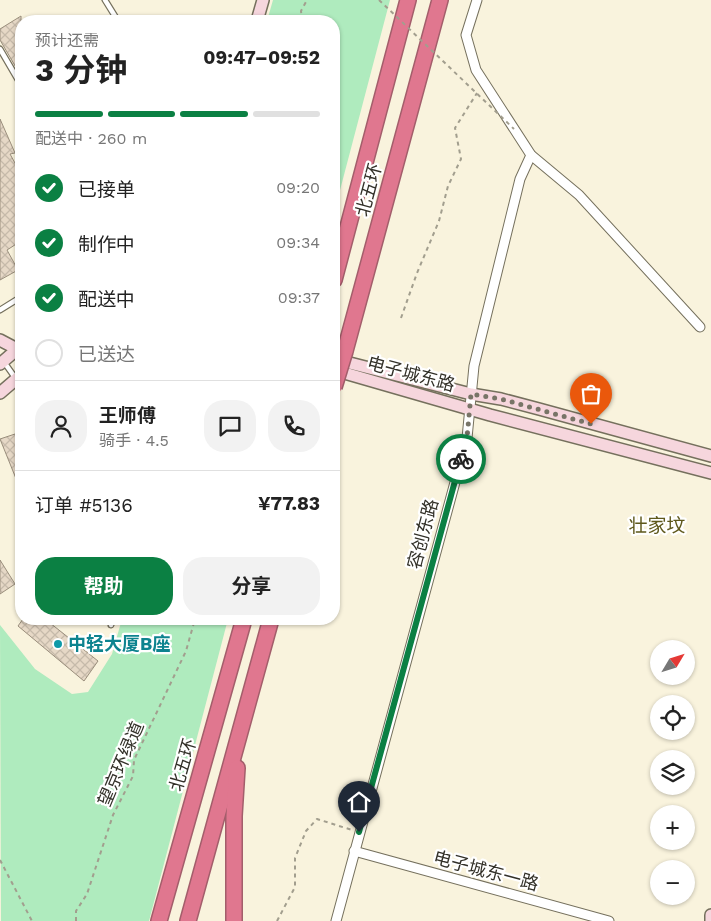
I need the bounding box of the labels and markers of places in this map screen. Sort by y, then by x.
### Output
pin [570,373,612,424]
place label: 中轻大厦B座 [68,633,170,654]
marker: 中轻大厦B座 [52,638,64,650]
pin [338,781,380,832]

